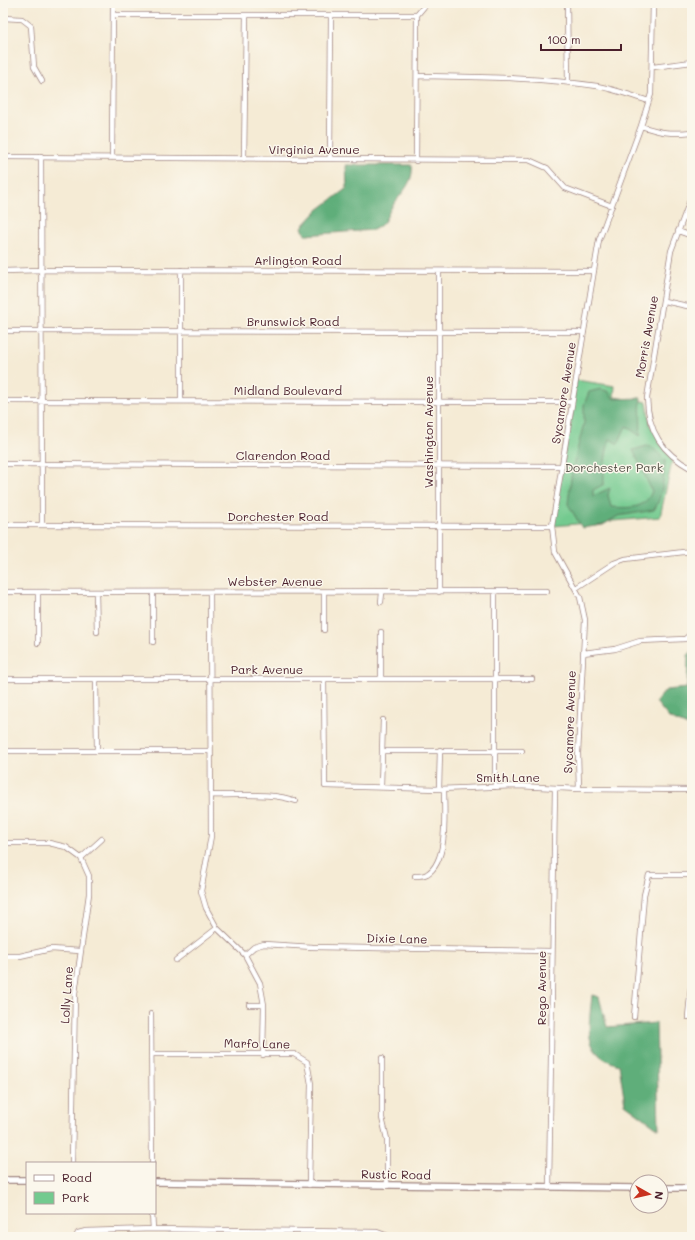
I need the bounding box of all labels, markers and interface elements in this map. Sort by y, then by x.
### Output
scale bar [541,26,621,52]
text: 100 m [547,31,581,47]
street label: Virginia Avenue [268,141,360,157]
street label: Arlington Road [254,252,342,268]
street label: Morris Avenue [631,294,661,379]
street label: Brunswick Road [247,313,340,329]
street label: Sycamore Avenue [547,341,579,445]
street label: Washington Avenue [420,376,436,488]
street label: Midland Boulevard [234,382,343,398]
street label: Clarendon Road [236,447,331,463]
park label: Dorchester Park [565,459,663,475]
street label: Dorchester Road [228,508,329,524]
street label: Webster Avenue [227,573,323,589]
street label: Park Avenue [231,661,303,677]
street label: Sycamore Avenue [559,670,579,774]
street label: Smith Lane [476,769,540,785]
street label: Dixie Lane [366,929,428,947]
street label: Rego Avenue [533,951,549,1025]
street label: Lolly Lane [56,966,76,1024]
street label: Marfo Lane [224,1034,290,1052]
legend [26,1162,156,1214]
street label: Rustic Road [361,1165,431,1183]
text: Road [62,1169,92,1185]
north arrow [629,1174,669,1214]
text: Park [62,1189,89,1205]
text: N [651,1190,667,1201]

